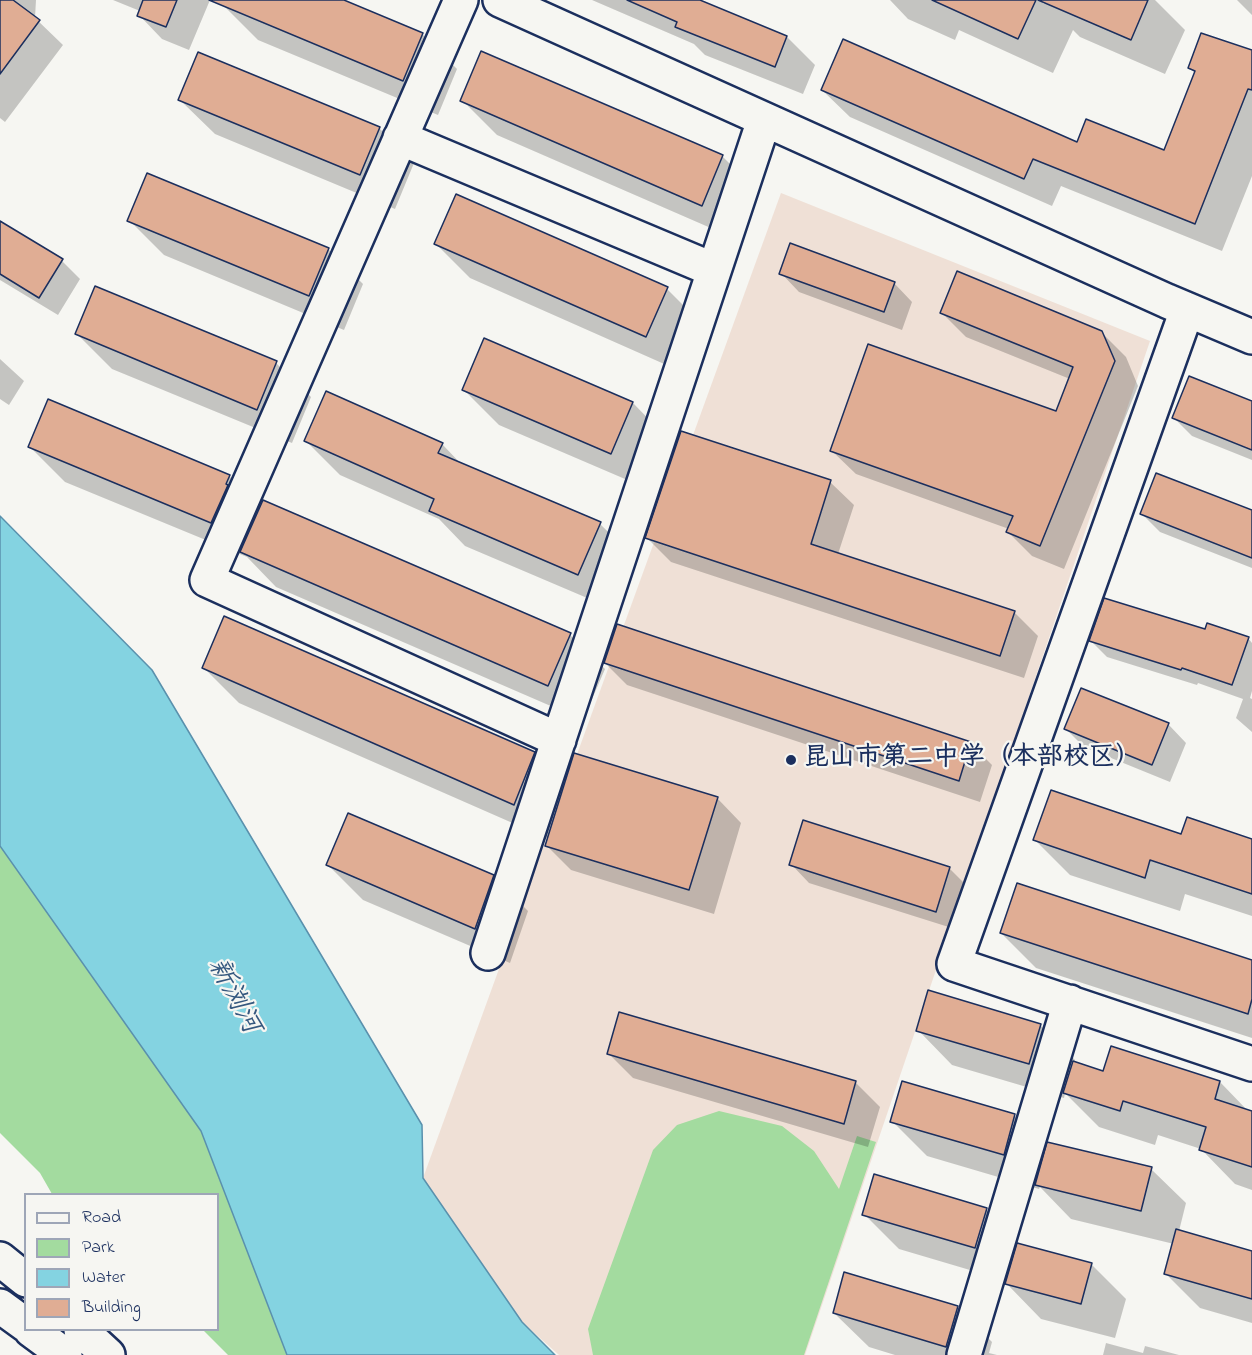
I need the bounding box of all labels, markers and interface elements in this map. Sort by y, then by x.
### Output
place label: 昆山市第二中学（本部校区） [803,744,1141,776]
marker: 昆山市第二中学（本部校区） [784,753,798,767]
water label: 新浏河 [199,954,265,1040]
legend [24,1193,219,1331]
text: Road [82,1205,121,1231]
text: Park [82,1235,115,1261]
text: Water [82,1265,125,1291]
text: Building [82,1295,141,1321]

